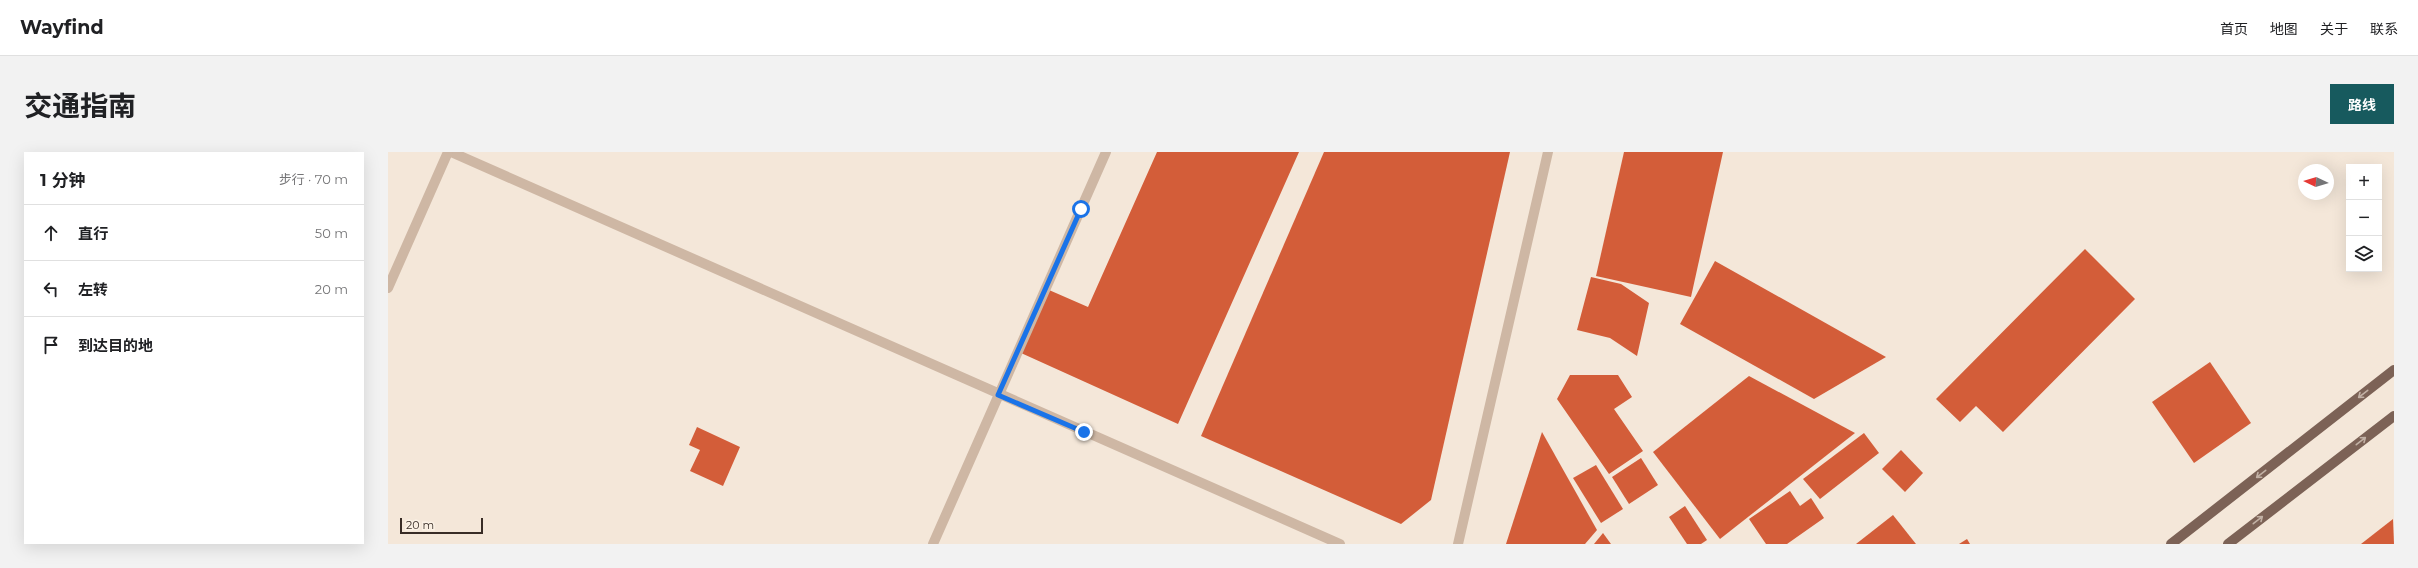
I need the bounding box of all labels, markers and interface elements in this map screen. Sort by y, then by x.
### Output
text: Wayfind [20,16,104,39]
text: 首页 [2220,20,2248,38]
text: 地图 [2270,20,2298,38]
text: 关于 [2320,20,2348,38]
text: 联系 [2370,20,2398,38]
button: 路线 [2330,84,2394,124]
text: 交通指南 [24,89,136,123]
north arrow [2298,164,2334,200]
map controls [2346,164,2382,272]
button: + [2346,164,2382,200]
text: 1 分钟 [40,170,85,190]
text: 步行 · 70 m [279,171,348,187]
route start [1072,200,1090,218]
button: − [2346,200,2382,236]
icon: ahead [40,222,62,244]
text: 直行 [78,224,108,243]
text: 50 m [315,225,348,241]
button: layers [2346,236,2382,272]
icon: left [40,278,62,300]
text: 左转 [78,280,108,299]
text: 20 m [315,281,348,297]
icon: arrive [40,334,62,356]
text: 到达目的地 [78,336,153,355]
one-way arrow [2358,389,2369,398]
route end [1075,423,1093,441]
one-way arrow [2356,436,2367,445]
one-way arrow [2255,469,2266,478]
scale bar [400,516,483,535]
one-way arrow [2253,516,2264,524]
text: 20 m [406,518,434,532]

